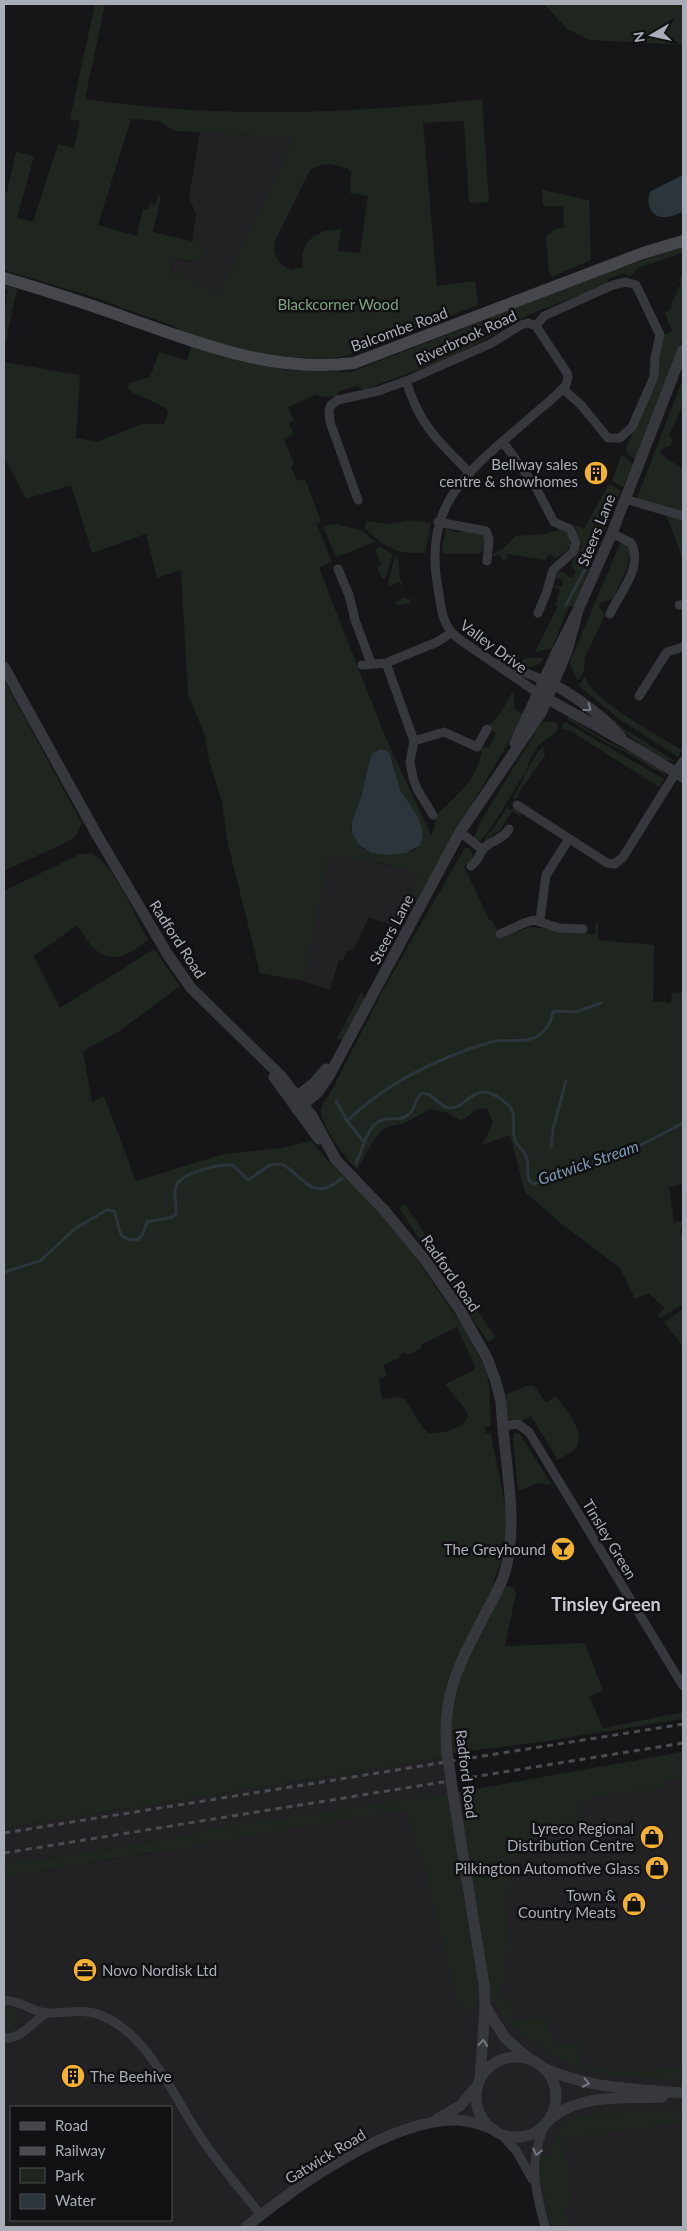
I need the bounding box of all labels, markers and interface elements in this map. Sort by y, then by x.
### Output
north arrow [627,10,677,60]
text: N [629,30,648,44]
park label: Blackcorner Wood [277,295,399,313]
street label: Balcombe Road [348,303,450,355]
street label: Riverbrook Road [413,306,519,368]
place label: Bellway sales centre & showhomes [439,455,578,490]
building icon: Bellway sales centre & showhomes [583,460,609,486]
street label: Steers Lane [573,491,619,569]
street label: Valley Drive [457,616,531,676]
one-way arrow [582,702,591,710]
street label: Steers Lane [365,891,417,967]
street label: Radford Road [146,897,210,981]
water label: Gatwick Stream [535,1136,641,1188]
street label: Radford Road [418,1231,484,1315]
street label: Tinsley Green [579,1496,641,1582]
bar icon: The Greyhound [550,1536,576,1562]
place label: The Greyhound [444,1540,546,1558]
district label: Tinsley Green [551,1593,661,1615]
street label: Radford Road [453,1729,481,1819]
place label: Lyreco Regional Distribution Centre [507,1819,634,1854]
shop icon: Lyreco Regional Distribution Centre [639,1824,665,1850]
shop icon: Pilkington Automotive Glass [644,1855,670,1881]
place label: Pilkington Automotive Glass [455,1859,640,1877]
place label: Town & Country Meats [518,1886,616,1921]
shop icon: Town & Country Meats [621,1891,647,1917]
office icon: Novo Nordisk Ltd [72,1957,98,1983]
place label: Novo Nordisk Ltd [102,1961,217,1979]
one-way arrow [477,2039,488,2047]
building icon: The Beehive [60,2063,86,2089]
place label: The Beehive [90,2067,172,2085]
one-way arrow [582,2077,591,2088]
legend [10,2106,172,2221]
text: Road [55,2116,88,2134]
street label: Gatwick Road [281,2125,369,2187]
text: Railway [55,2141,106,2159]
one-way arrow [532,2147,543,2156]
text: Park [55,2166,85,2184]
text: Water [55,2191,96,2209]

